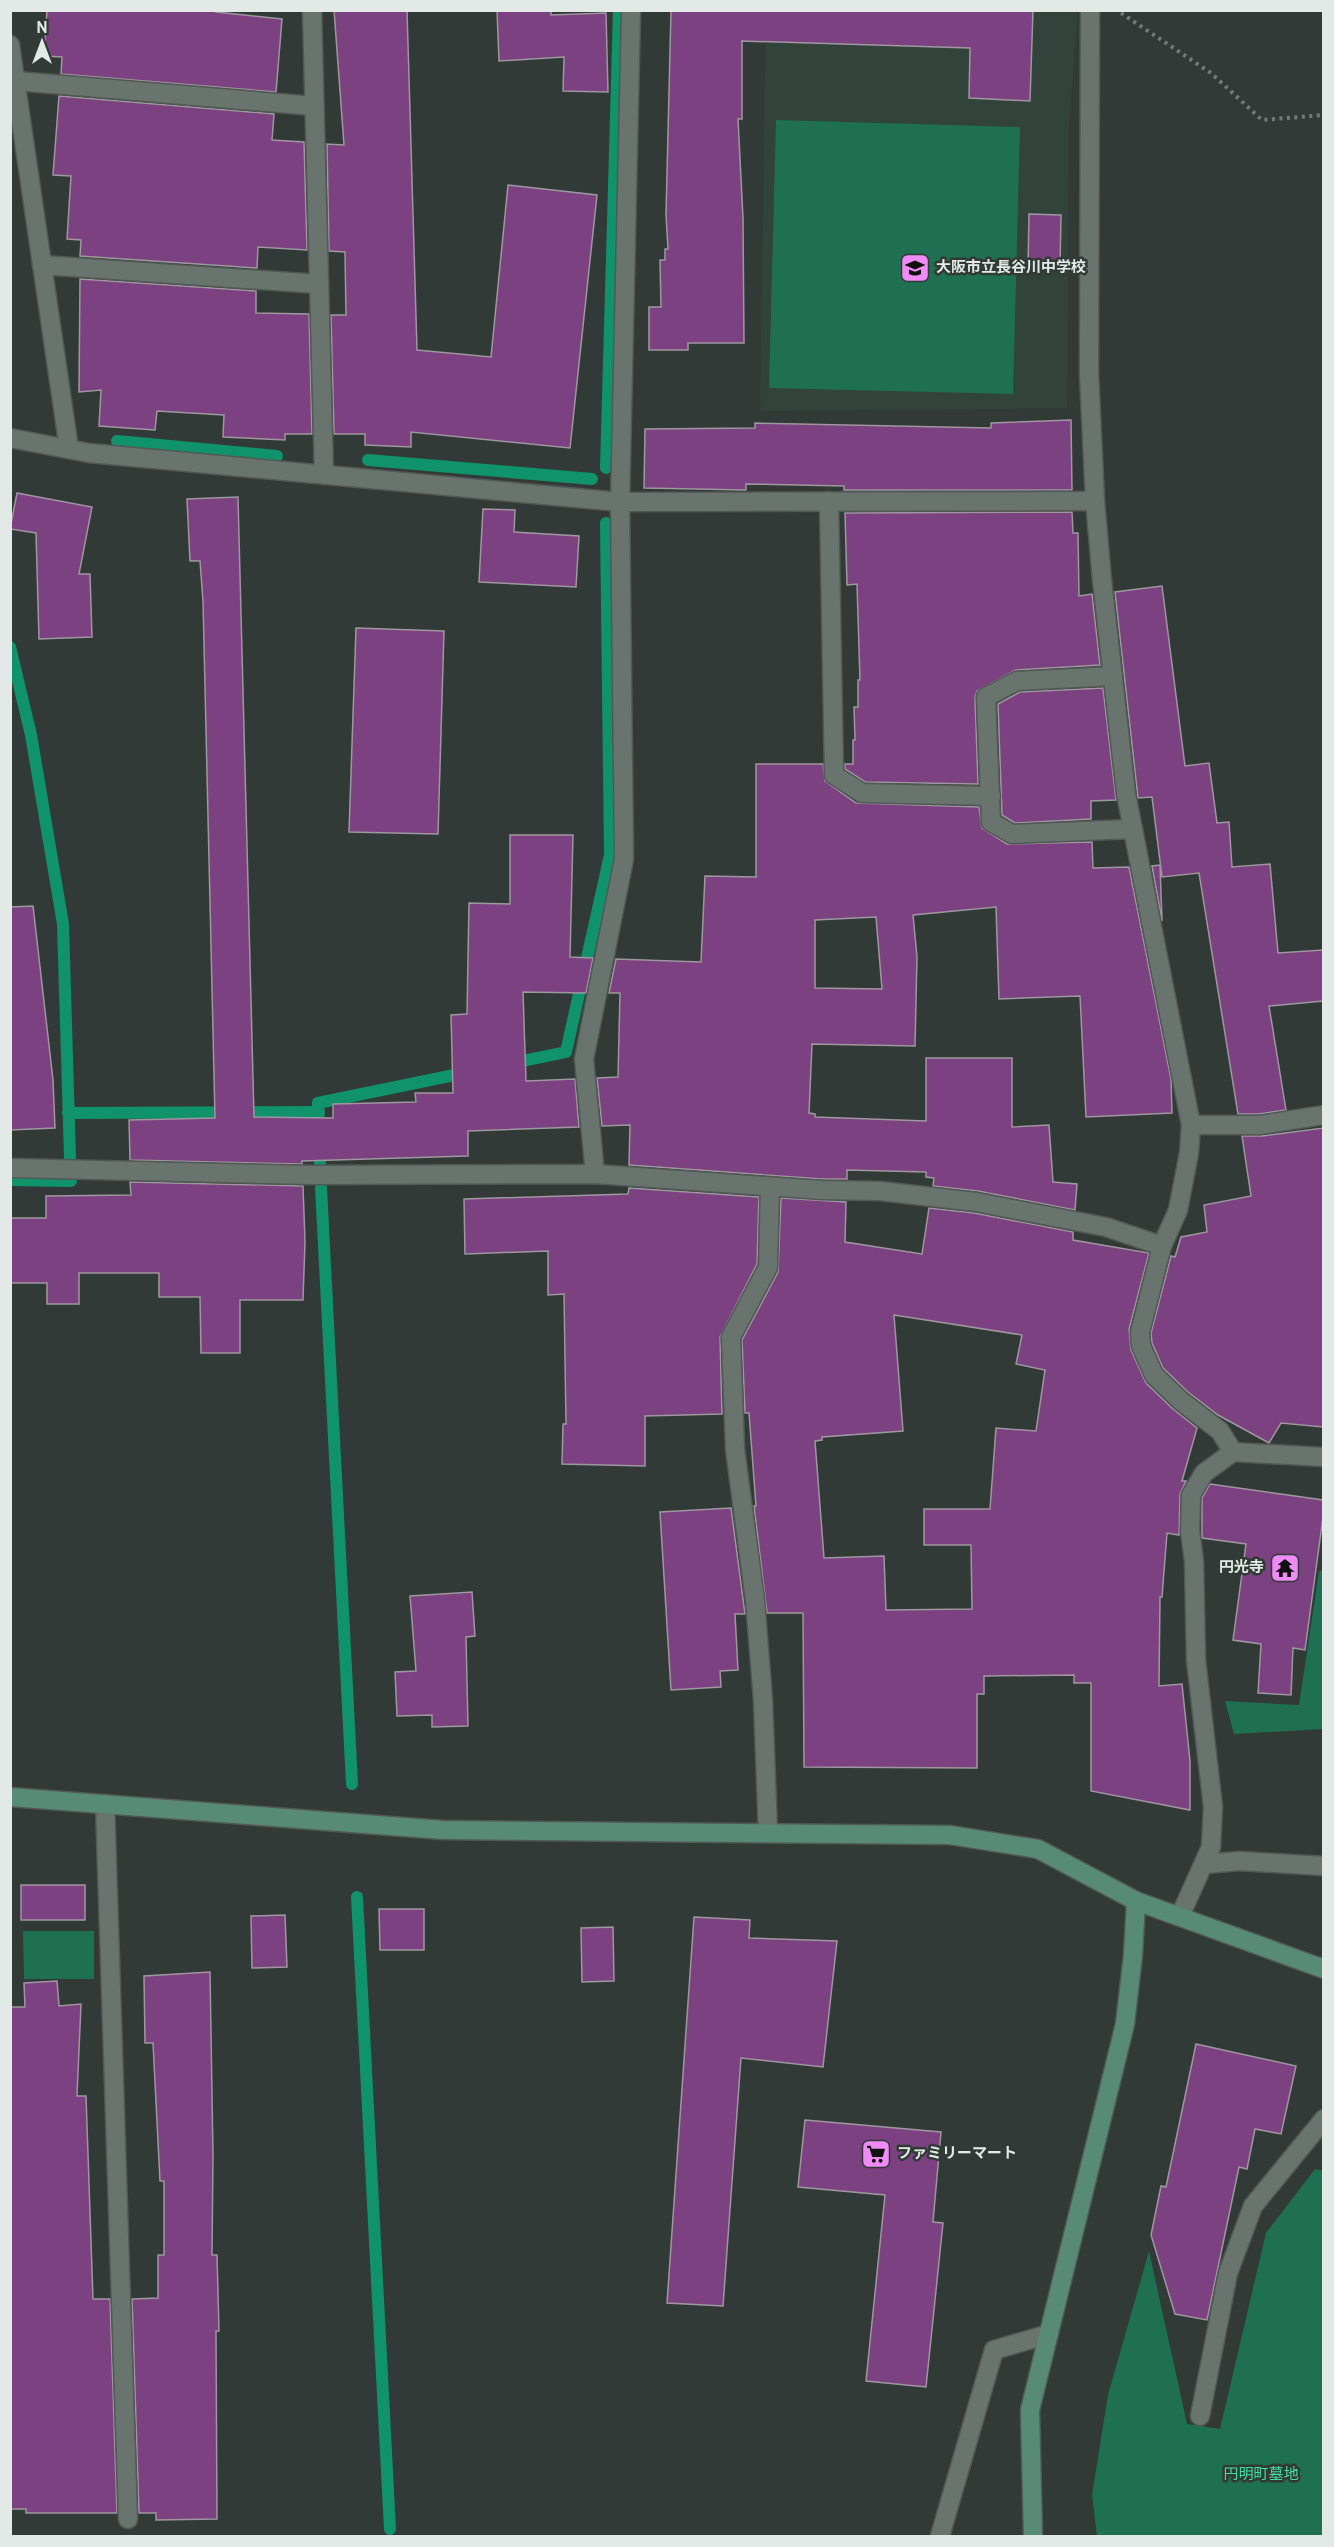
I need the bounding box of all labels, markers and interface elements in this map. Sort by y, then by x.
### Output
north arrow [12,12,72,72]
text: N [36,19,48,39]
school or university icon: 大阪市立長谷川中学校 [899,252,931,284]
place label: 大阪市立長谷川中学校 [936,259,1086,278]
temple icon: 円光寺 [1269,1552,1301,1584]
place label: 円光寺 [1219,1559,1264,1578]
supermarket icon: ファミリーマート [860,2138,892,2170]
place label: ファミリーマート [897,2145,1017,2164]
park label: 円明町墓地 [1223,2466,1299,2485]

